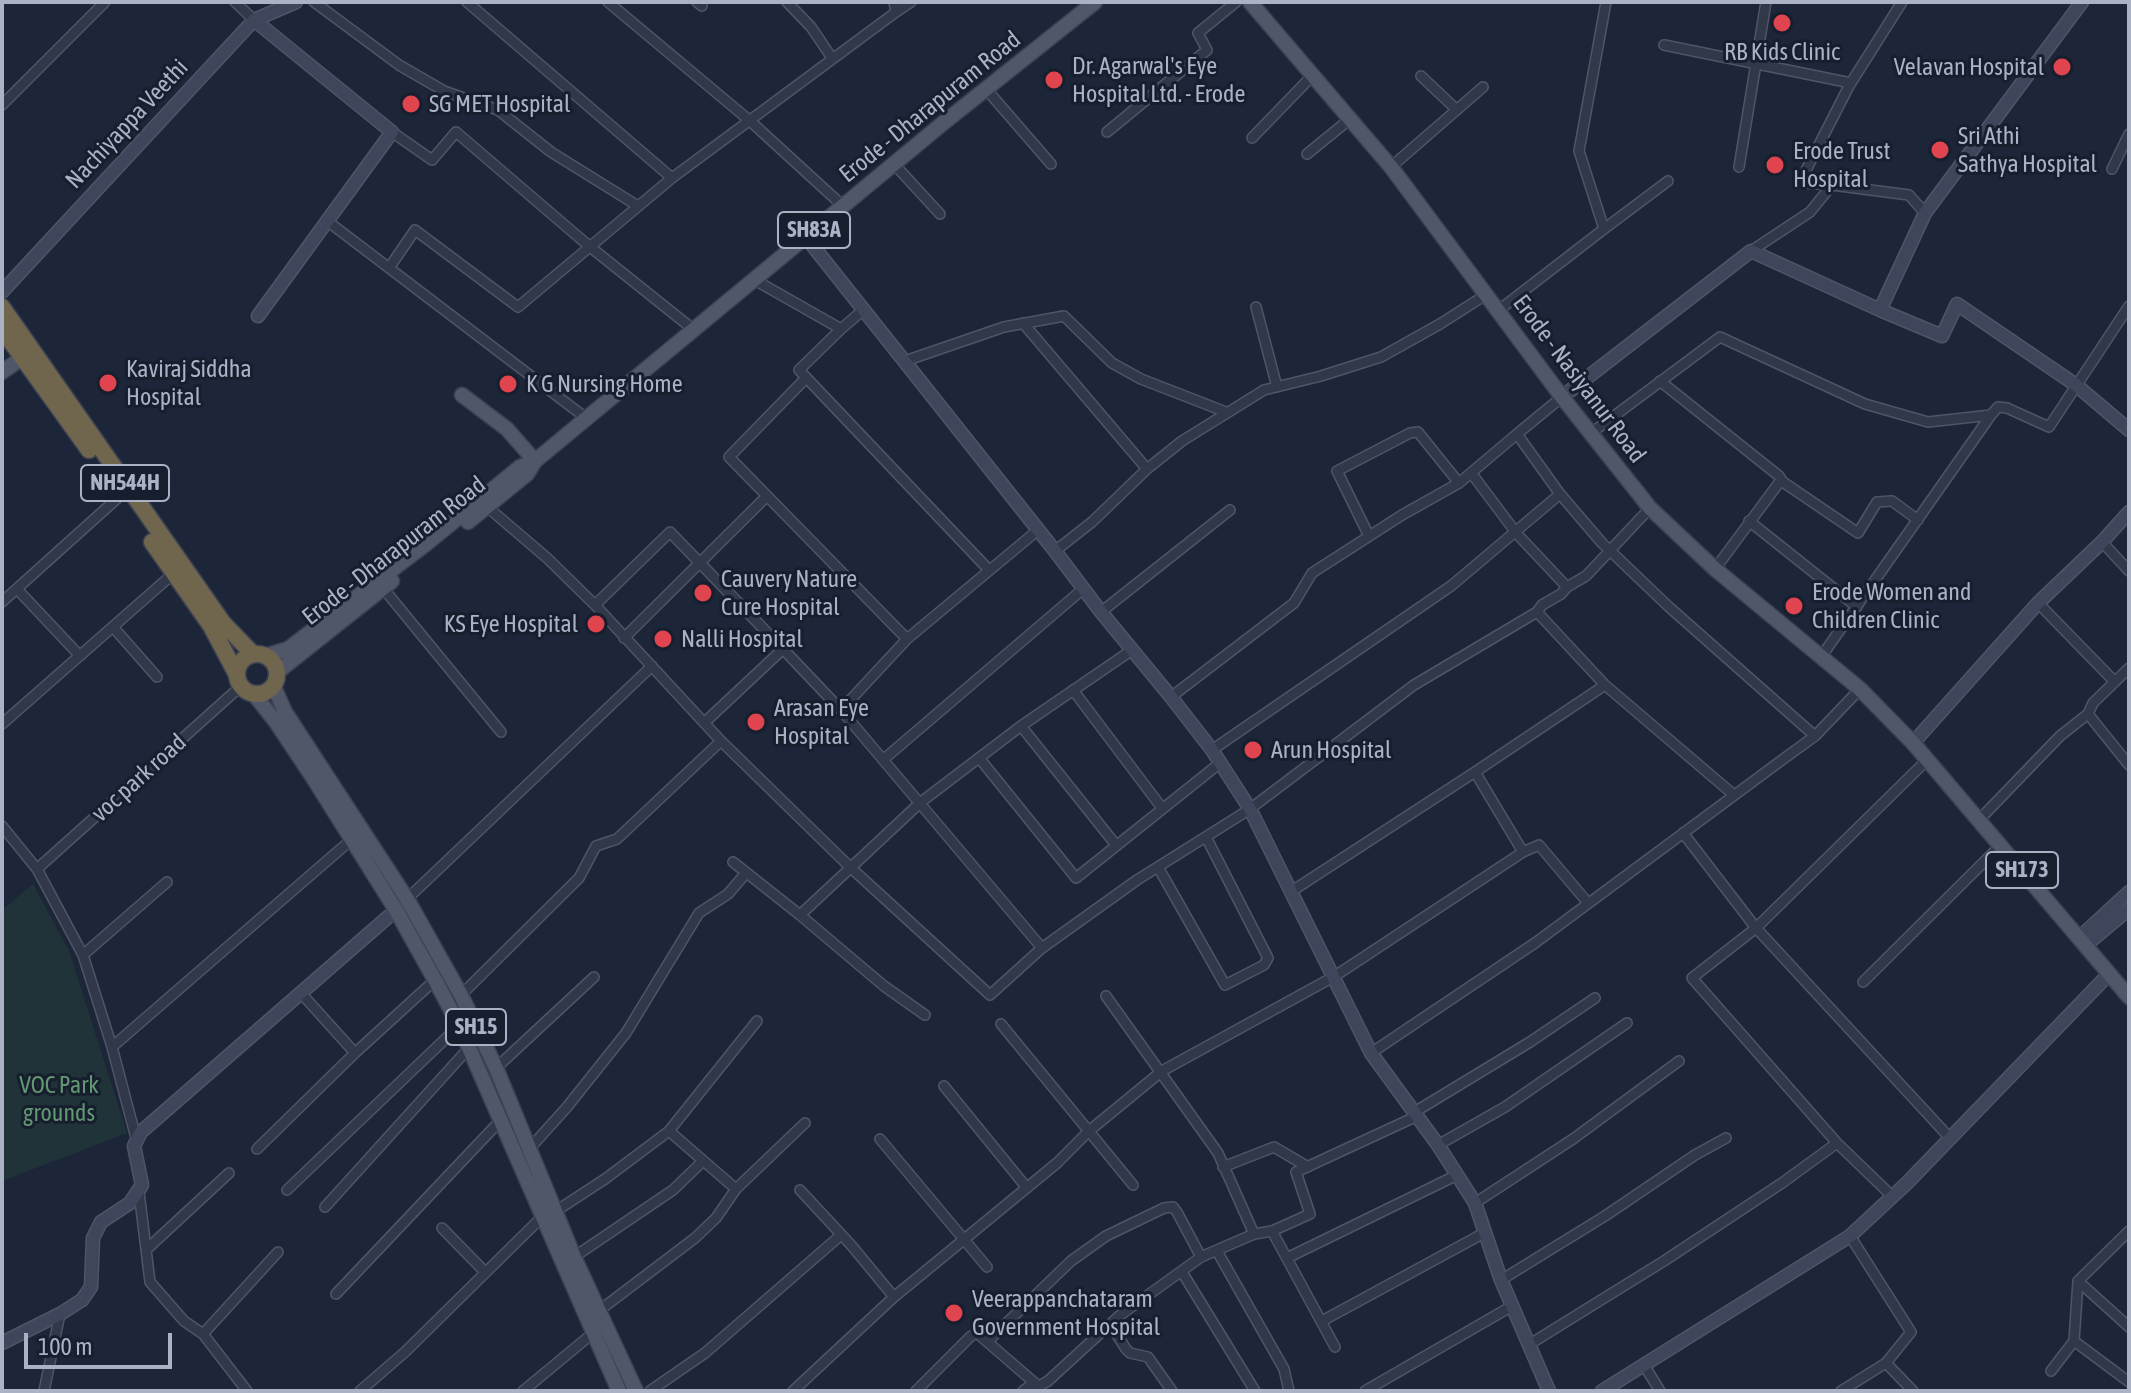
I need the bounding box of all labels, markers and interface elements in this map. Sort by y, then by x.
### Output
marker: RB Kids Clinic [1771,12,1793,34]
street label: Erode - Dharapuram Road [834,25,1026,189]
place label: RB Kids Clinic [1724,38,1840,66]
place label: Dr. Agarwal's Eye Hospital Ltd. - Erode [1072,52,1245,108]
street label: Nachiyappa Veethi [60,53,194,195]
place label: Velavan Hospital [1894,53,2044,81]
marker: Velavan Hospital [2051,56,2073,78]
marker: Dr. Agarwal's Eye Hospital Ltd. - Erode [1043,69,1065,91]
place label: SG MET Hospital [429,90,570,118]
marker: SG MET Hospital [400,93,422,115]
place label: Sri Athi Sathya Hospital [1958,122,2097,178]
place label: Erode Trust Hospital [1793,137,1890,193]
marker: Sri Athi Sathya Hospital [1929,139,1951,161]
marker: Erode Trust Hospital [1764,154,1786,176]
road number: SH83A [778,212,850,248]
street label: Erode - Nasiyanur Road [1506,289,1652,469]
place label: Kaviraj Siddha Hospital [126,355,252,411]
place label: K G Nursing Home [526,370,683,398]
marker: Kaviraj Siddha Hospital [97,372,119,394]
marker: K G Nursing Home [497,373,519,395]
road number: NH544H [81,465,169,501]
street label: Erode - Dharapuram Road [297,471,491,631]
place label: Cauvery Nature Cure Hospital [721,565,857,621]
place label: Erode Women and Children Clinic [1812,578,1971,634]
marker: Cauvery Nature Cure Hospital [692,582,714,604]
marker: Erode Women and Children Clinic [1783,595,1805,617]
place label: KS Eye Hospital [444,610,578,638]
marker: KS Eye Hospital [585,613,607,635]
place label: Nalli Hospital [681,625,803,653]
marker: Nalli Hospital [652,628,674,650]
place label: Arasan Eye Hospital [774,694,869,750]
marker: Arasan Eye Hospital [745,711,767,733]
street label: voc park road [86,728,192,828]
place label: Arun Hospital [1271,736,1391,764]
marker: Arun Hospital [1242,739,1264,761]
road number: SH173 [1986,852,2058,888]
road number: SH15 [446,1009,506,1045]
park label: VOC Park grounds [19,1071,99,1127]
place label: Veerappanchataram Government Hospital [972,1285,1160,1341]
marker: Veerappanchataram Government Hospital [943,1302,965,1324]
scale bar [28,1317,176,1367]
text: 100 m [38,1333,92,1360]

